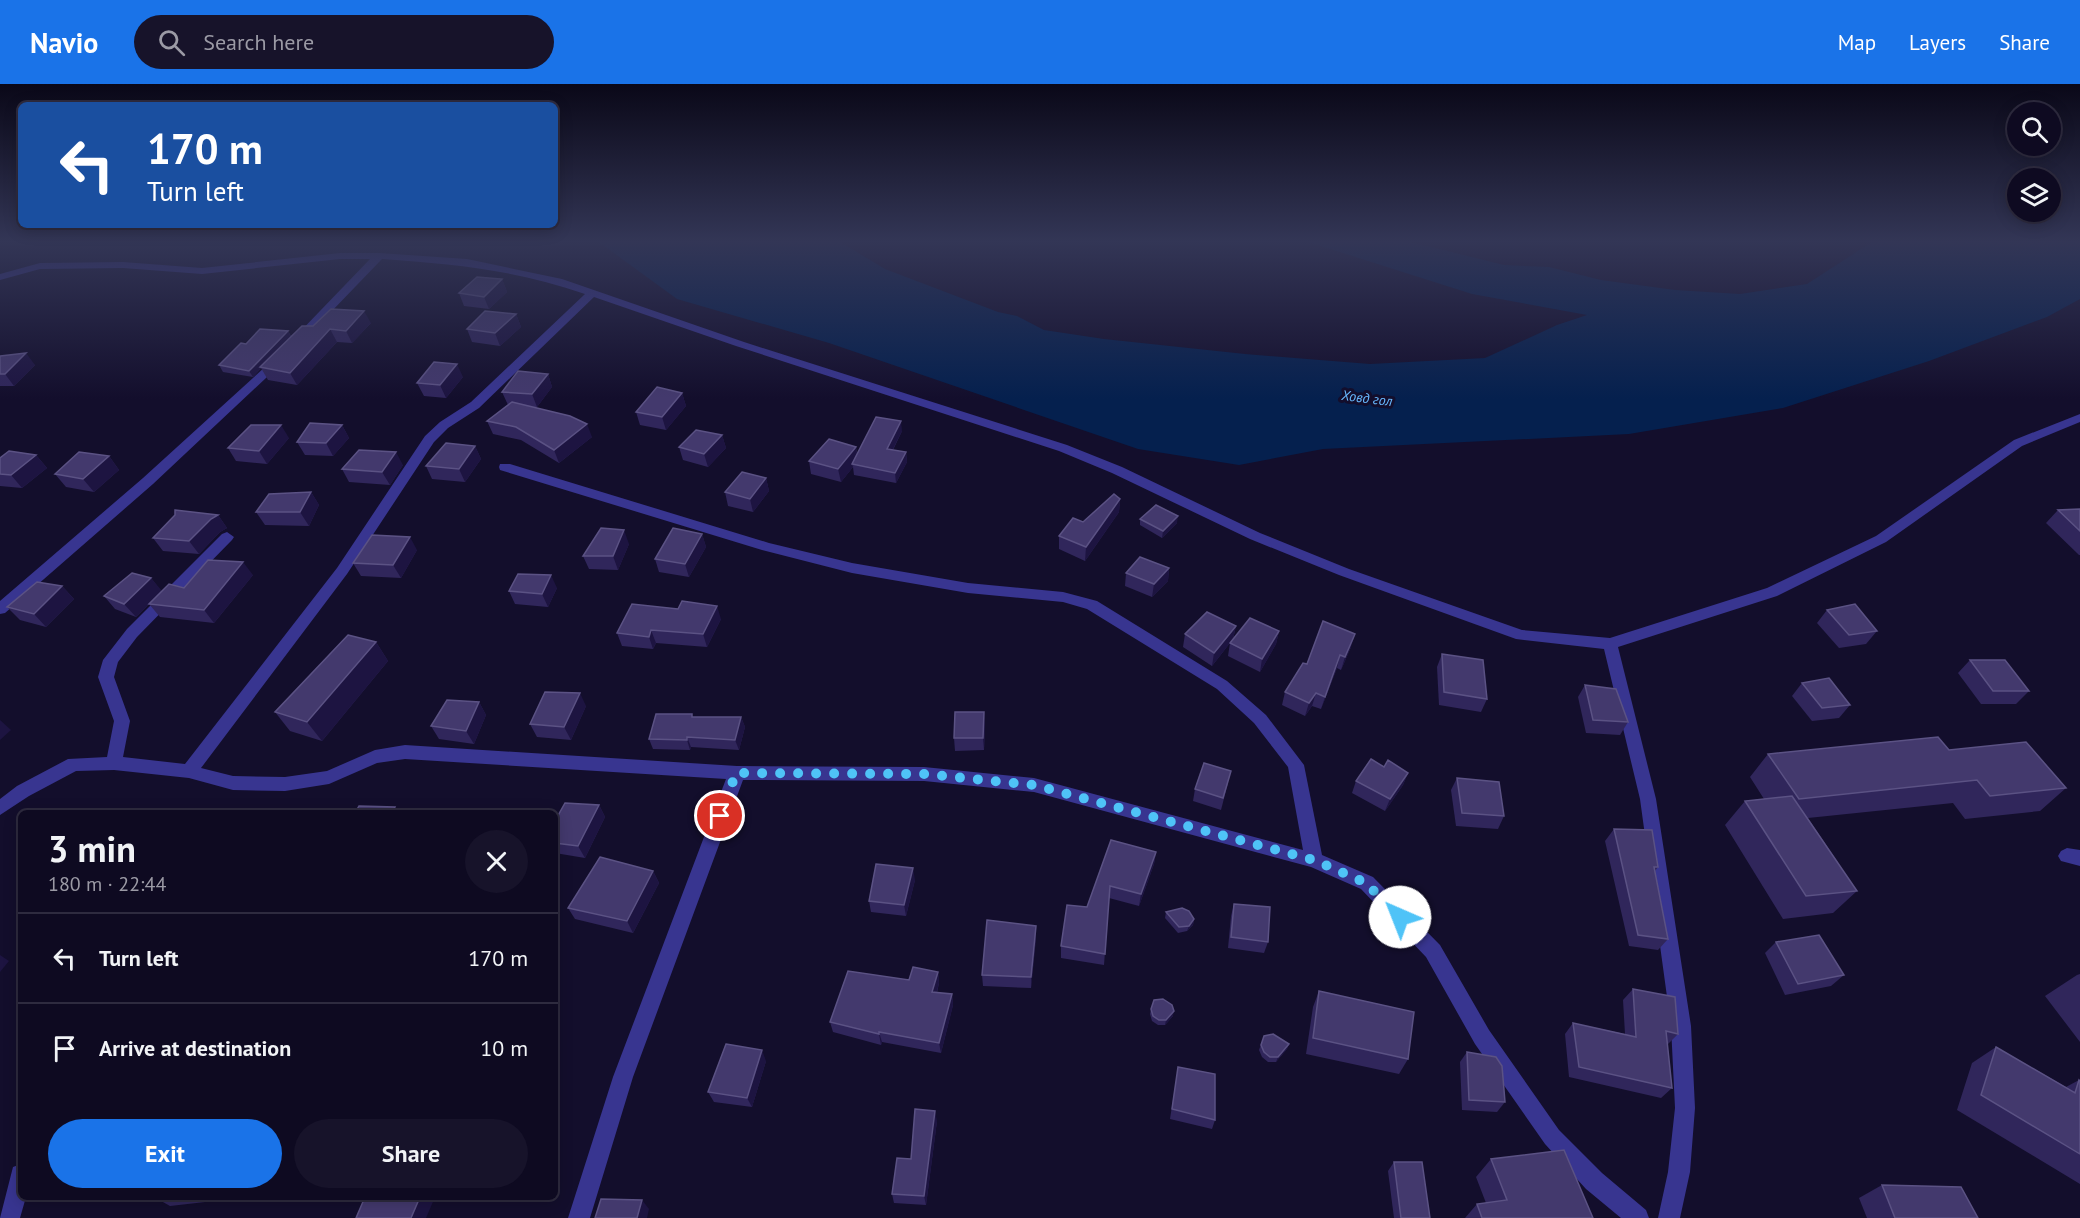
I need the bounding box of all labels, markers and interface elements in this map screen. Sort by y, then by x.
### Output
search box [134,15,554,69]
text: Navio [30,24,98,61]
icon: search [155,26,188,59]
text: Search here [203,28,314,56]
text: Map [1838,29,1876,56]
text: Layers [1909,29,1966,56]
text: Share [1999,29,2050,56]
map controls [2007,102,2061,222]
button: search [2007,102,2061,156]
text: 170 m [147,121,263,176]
icon: left [48,126,126,204]
button: layers [2007,168,2061,222]
text: Turn left [147,174,244,208]
water label: Ховд гол [1339,386,1394,410]
pin [694,790,745,841]
icon: arrive [703,799,736,832]
text: 3 min [48,825,136,872]
button: close [465,830,528,893]
text: 180 m · 22:44 [48,871,166,897]
position arrow [1368,885,1432,949]
icon: left [48,942,81,975]
text: Turn left [99,944,179,972]
text: 170 m [468,944,528,972]
icon: arrive [48,1032,81,1065]
text: Arrive at destination [99,1034,291,1062]
text: 10 m [480,1034,528,1062]
button: Exit [48,1119,282,1188]
button: Share [294,1119,528,1188]

